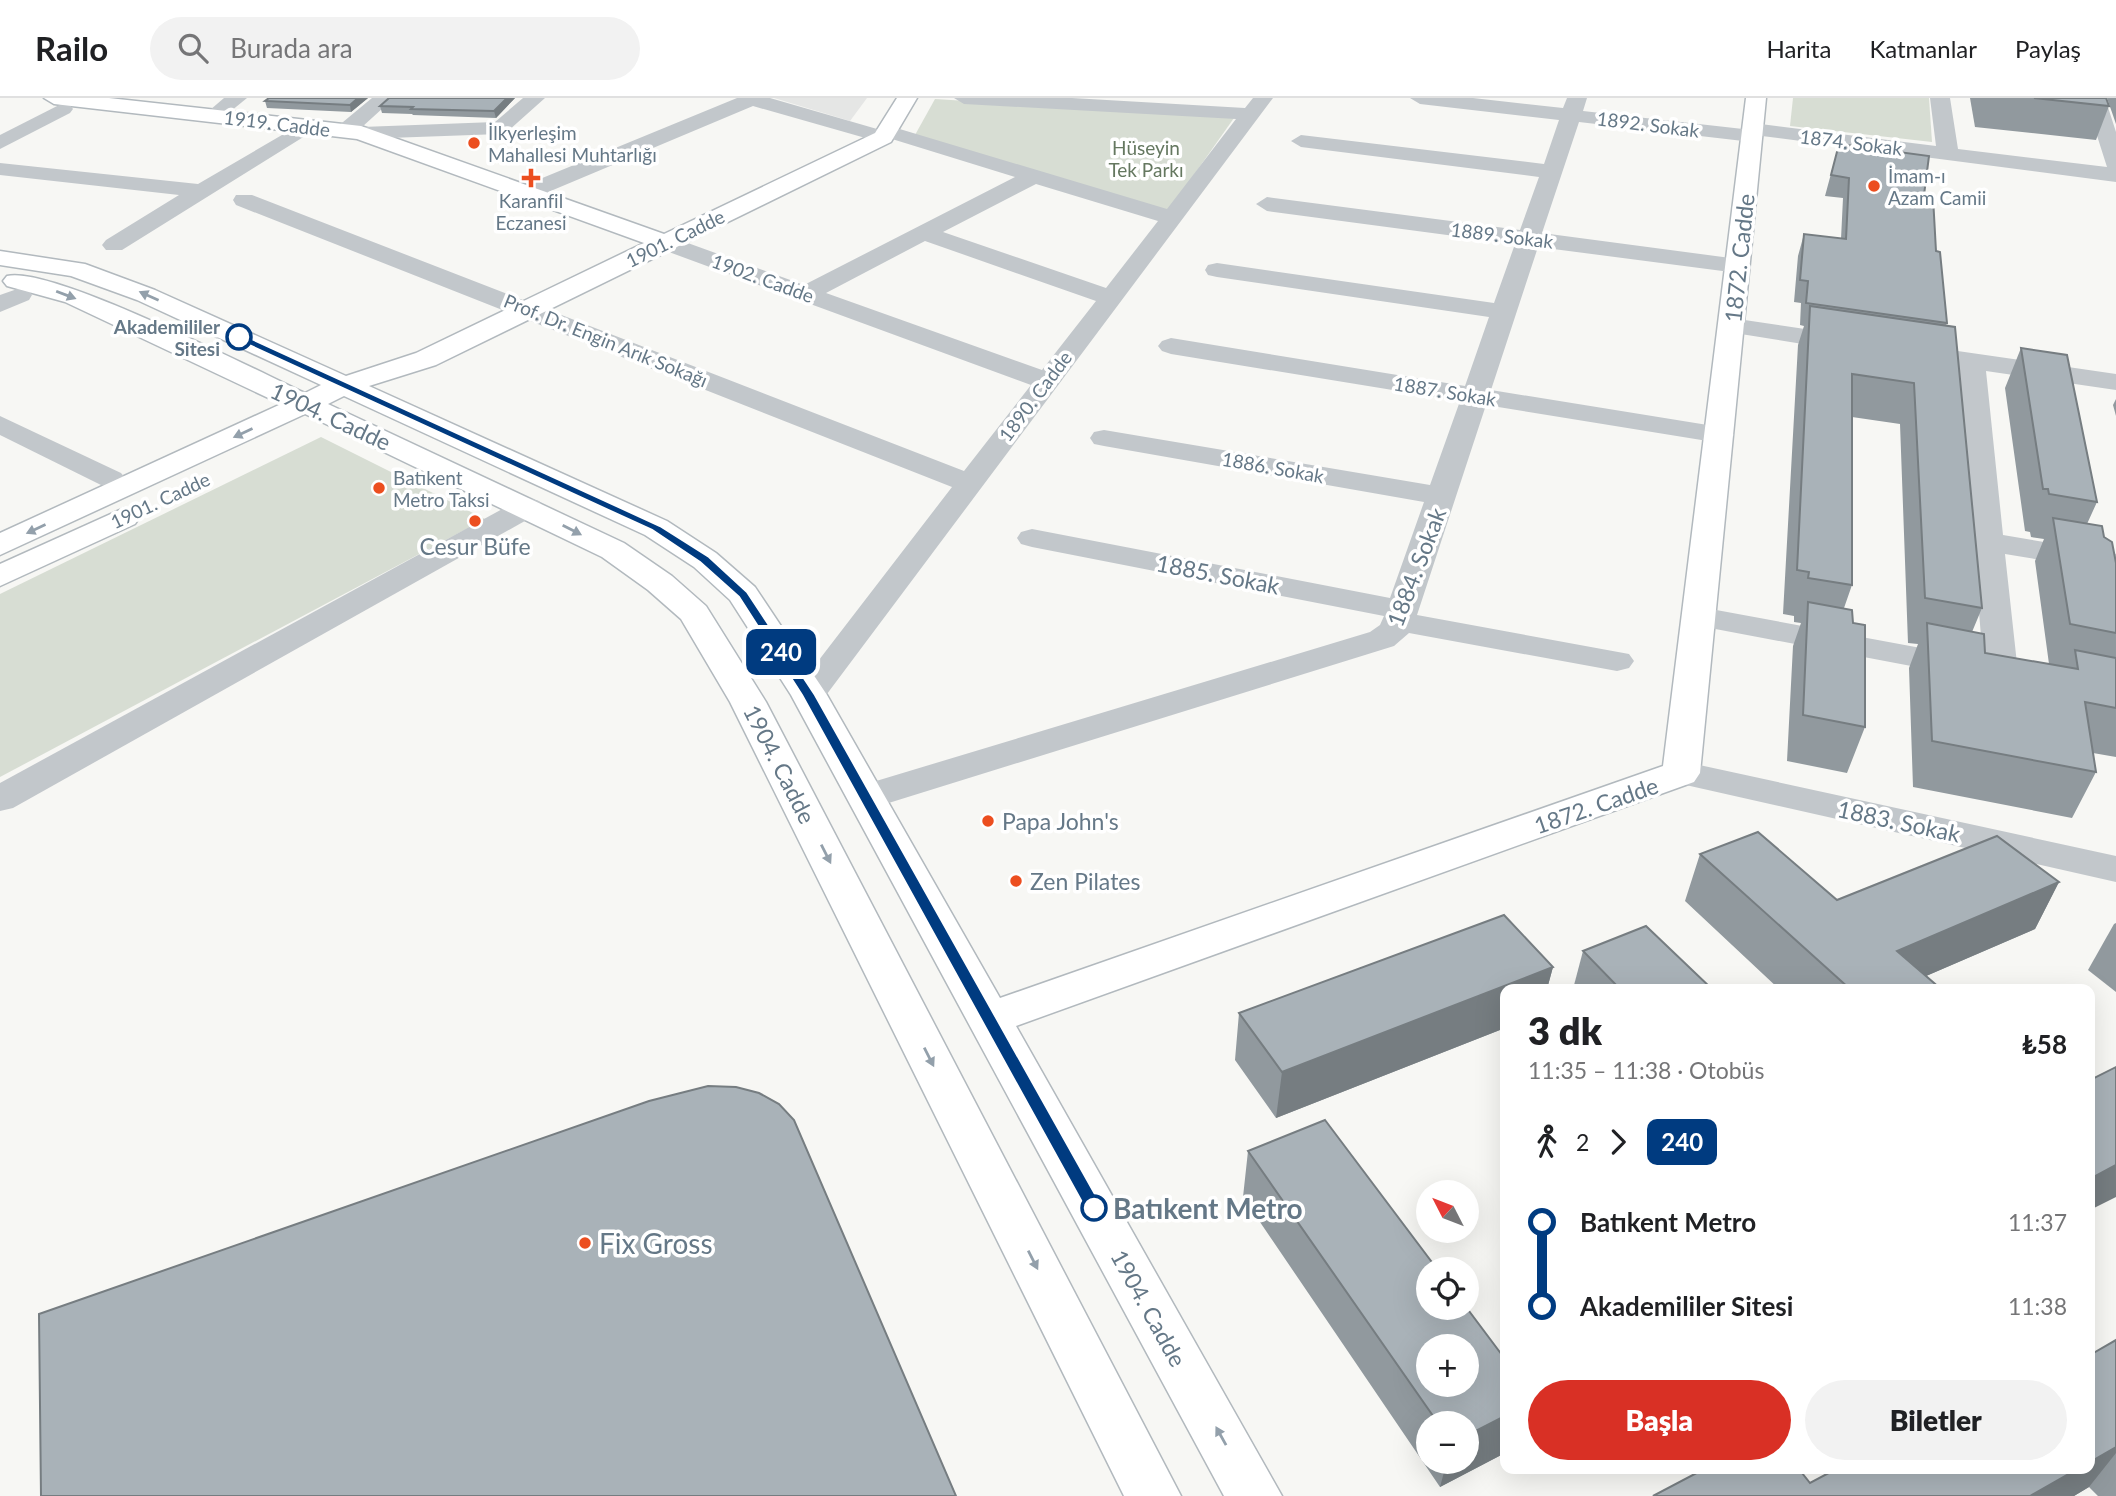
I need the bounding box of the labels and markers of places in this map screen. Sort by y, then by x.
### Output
place label: İlkyerleşim Mahallesi Muhtarlığı [488,121,657,166]
marker: İlkyerleşim Mahallesi Muhtarlığı [466,135,482,151]
place label: İmam-ı Azam Camii [1888,164,1986,209]
marker: Karanfil Eczanesi [523,170,539,186]
marker: İmam-ı Azam Camii [1866,178,1882,194]
place label: Karanfil Eczanesi [495,189,567,234]
place label: Akademililer Sitesi [113,315,221,360]
marker: Akademililer Sitesi [226,324,252,350]
place label: Batıkent Metro Taksi [393,466,490,511]
marker: Batıkent Metro Taksi [371,480,387,496]
marker: Cesur Büfe [467,513,483,529]
place label: Cesur Büfe [419,532,531,560]
place label: Papa John's [1002,807,1119,835]
marker: Papa John's [980,813,996,829]
place label: Zen Pilates [1030,867,1140,895]
marker: Zen Pilates [1008,873,1024,889]
place label: Batıkent Metro [1113,1191,1303,1225]
marker: Batıkent Metro [1081,1195,1107,1221]
place label: Fix Gross [599,1226,713,1260]
marker: Fix Gross [577,1235,593,1251]

